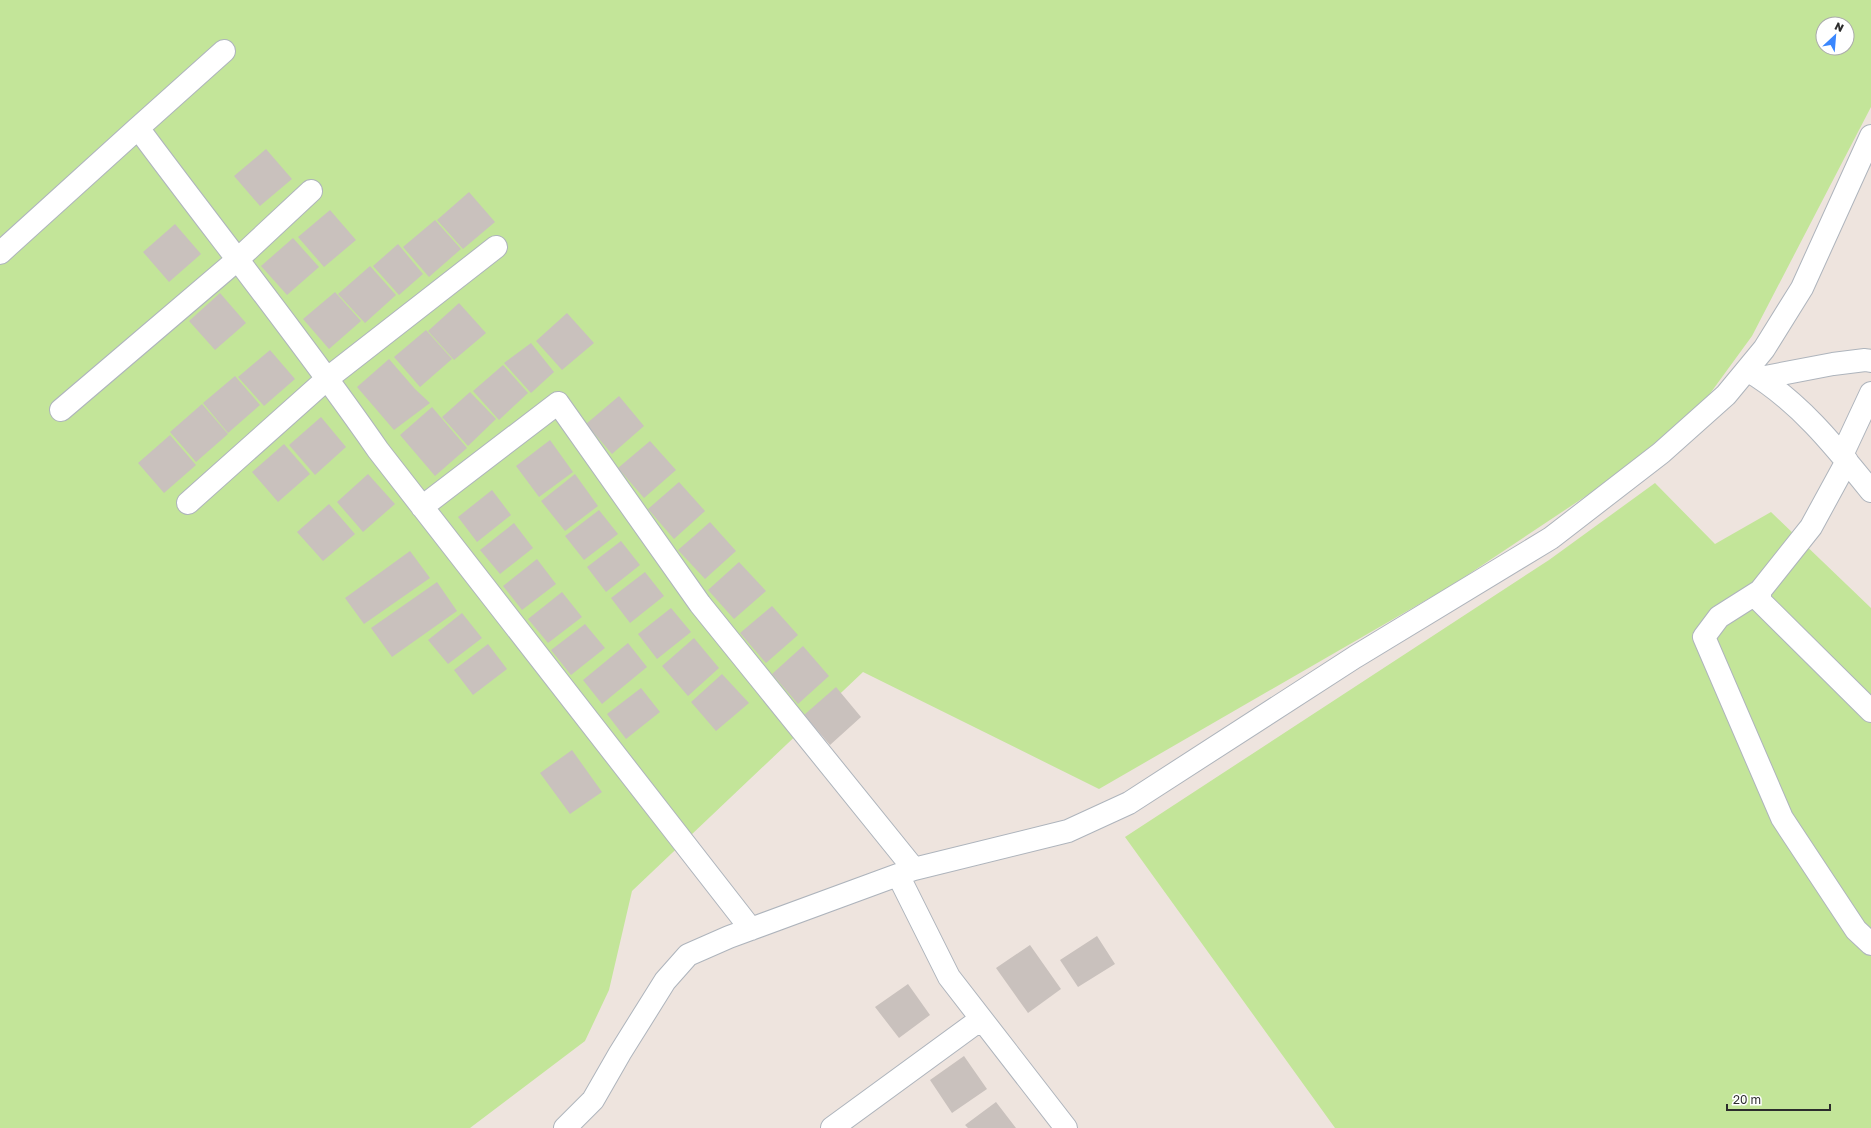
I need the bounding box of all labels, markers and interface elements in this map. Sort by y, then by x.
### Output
north arrow [1815,16,1855,56]
text: N [1833,19,1846,34]
scale bar [1727,1086,1830,1112]
text: 20 m [1733,1092,1761,1107]

